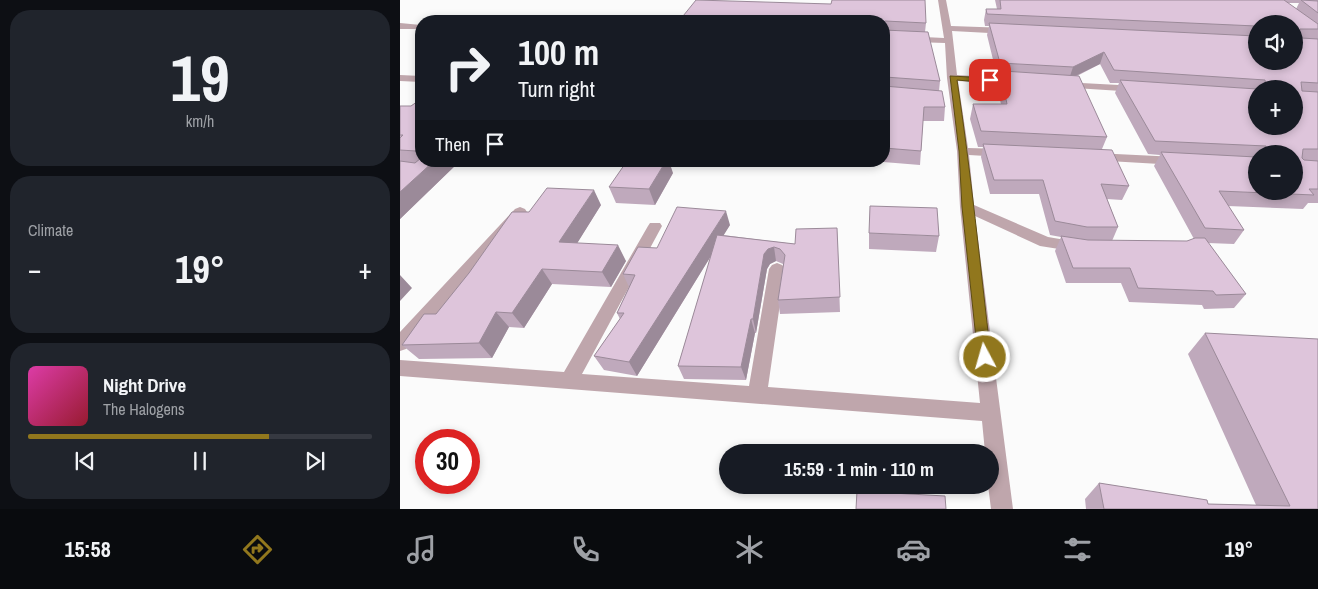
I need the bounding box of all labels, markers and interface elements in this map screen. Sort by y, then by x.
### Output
map controls [1248,15,1303,200]
button: sound [1248,15,1303,70]
text: 100 m [518,29,599,76]
text: 19 [170,34,230,121]
icon: right [435,35,500,100]
pin [969,59,1011,101]
icon: arrive [976,66,1004,94]
text: Turn right [518,74,595,104]
button: + [1248,80,1303,135]
text: km/h [186,110,214,132]
icon: arrive [481,130,509,158]
text: Then [435,131,471,157]
button: − [1248,145,1303,200]
text: Climate [28,219,73,241]
text: 19° [175,244,225,295]
text: − [28,250,41,288]
text: + [359,250,372,288]
position arrow [958,330,1010,382]
text: Night Drive [103,372,186,398]
text: The Halogens [103,398,185,420]
speed limit sign: 30 [415,429,480,494]
icon: previous [71,447,99,475]
icon: pause [186,447,214,475]
icon: next [301,447,329,475]
text: 15:59 · 1 min · 110 m [784,456,934,482]
icon: directions [240,532,275,567]
icon: music [404,532,439,567]
icon: phone [568,532,603,567]
icon: climate [732,532,767,567]
icon: car [896,532,931,567]
icon: filters [1060,532,1095,567]
text: 15:58 [65,534,111,564]
text: 19° [1224,534,1253,564]

